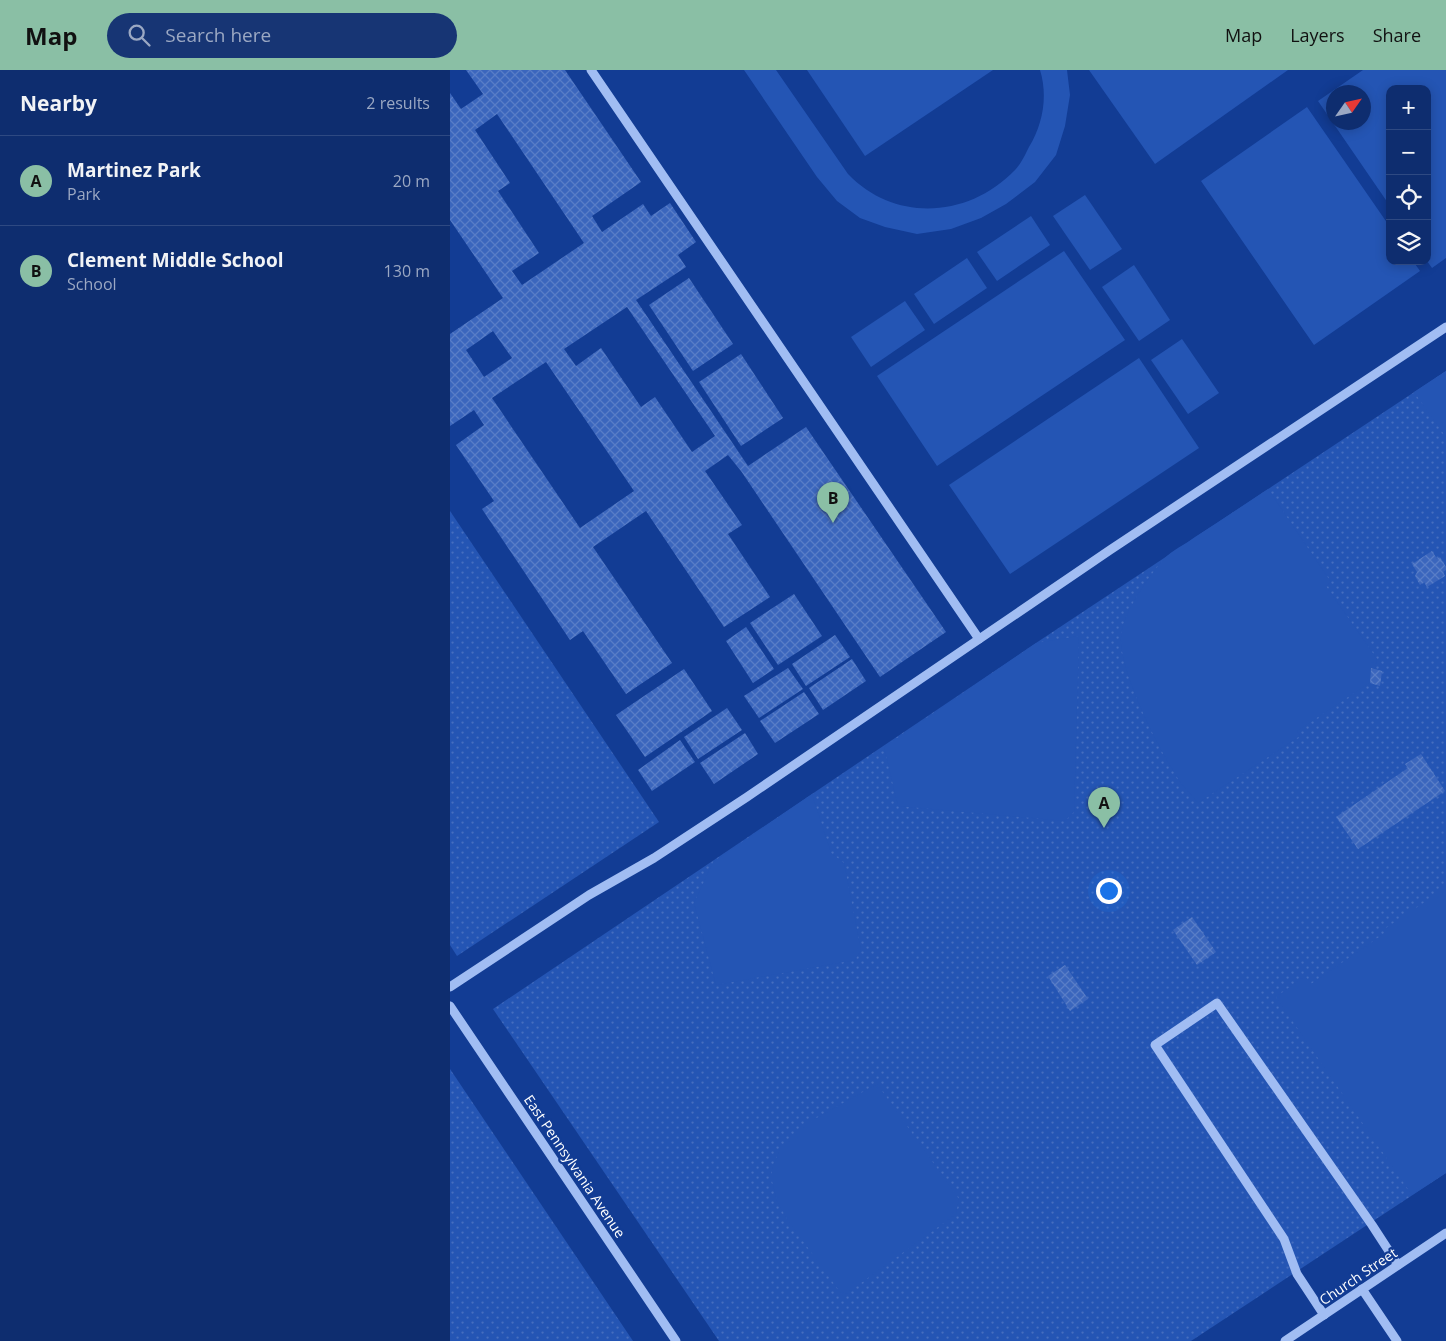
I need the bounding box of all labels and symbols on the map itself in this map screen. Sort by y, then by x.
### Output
north arrow [1326,85,1371,130]
pin: B [817,482,849,523]
pin: A [1088,787,1120,828]
your location [1096,878,1122,904]
street label: East Pennsylvania Avenue [520,1091,630,1241]
street label: Church Street [1315,1243,1401,1309]

